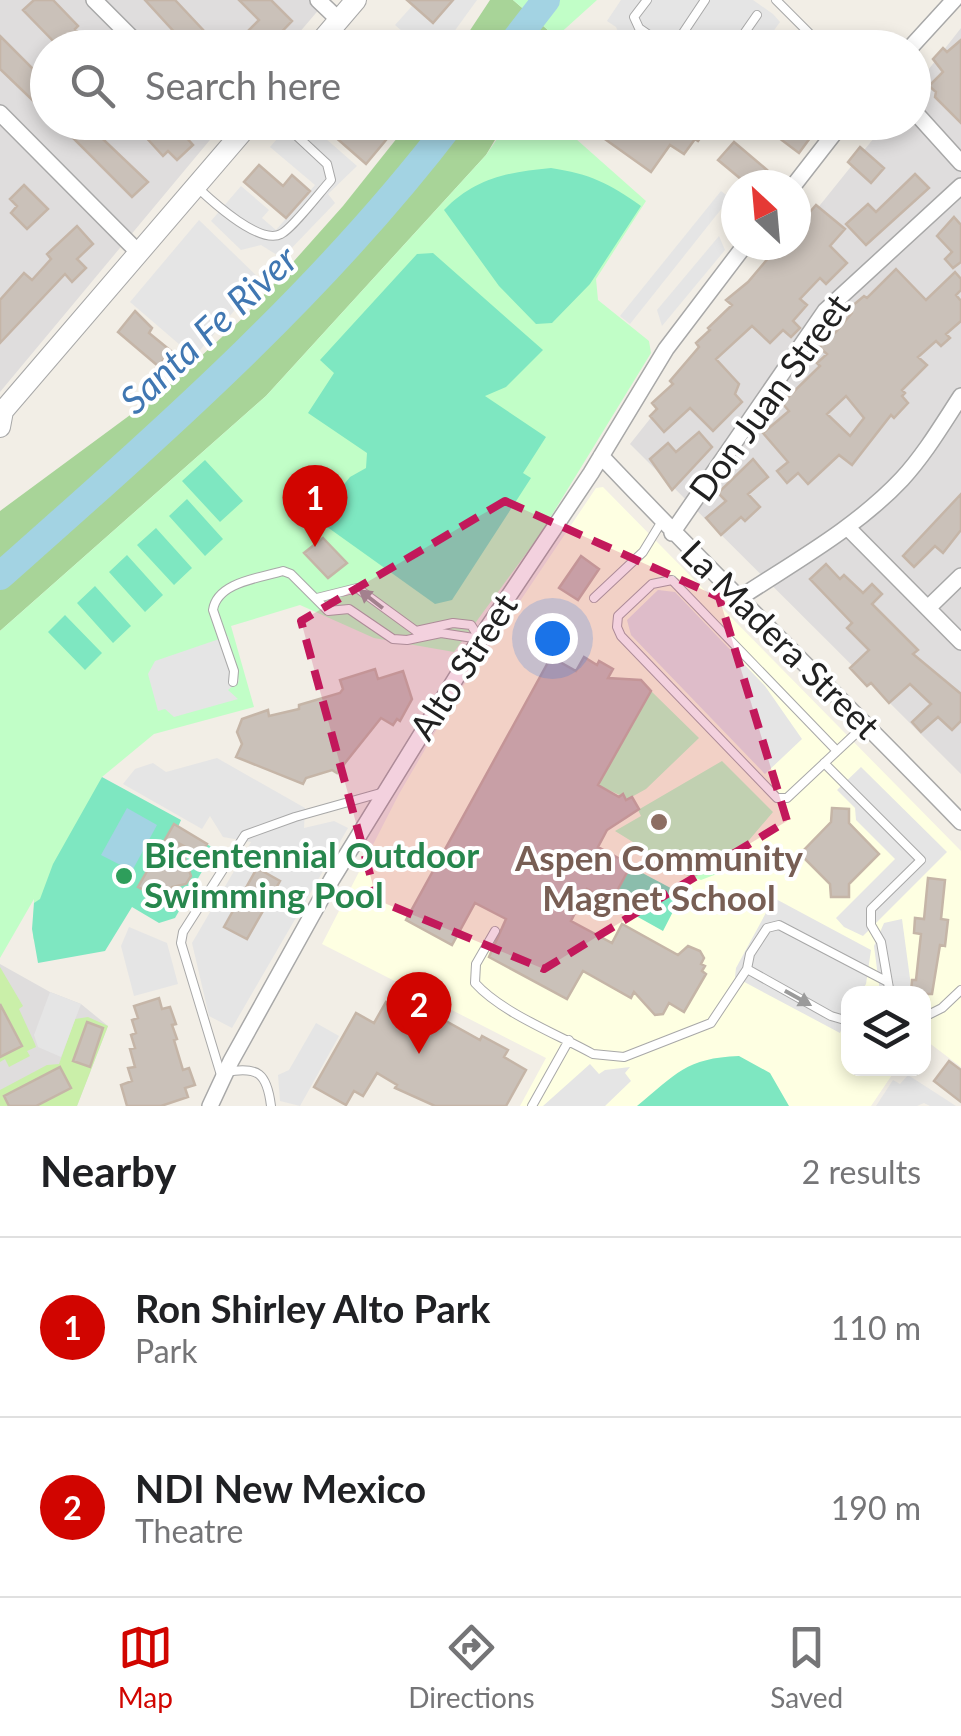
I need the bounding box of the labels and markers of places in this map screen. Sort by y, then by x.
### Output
pin: 1 [282,464,348,547]
marker: Aspen Community Magnet School [648,811,670,833]
place label: Bicentennial Outdoor Swimming Pool [144,833,479,915]
place label: Aspen Community Magnet School [514,836,803,918]
marker: Bicentennial Outdoor Swimming Pool [113,865,135,887]
pin: 2 [386,972,452,1054]

